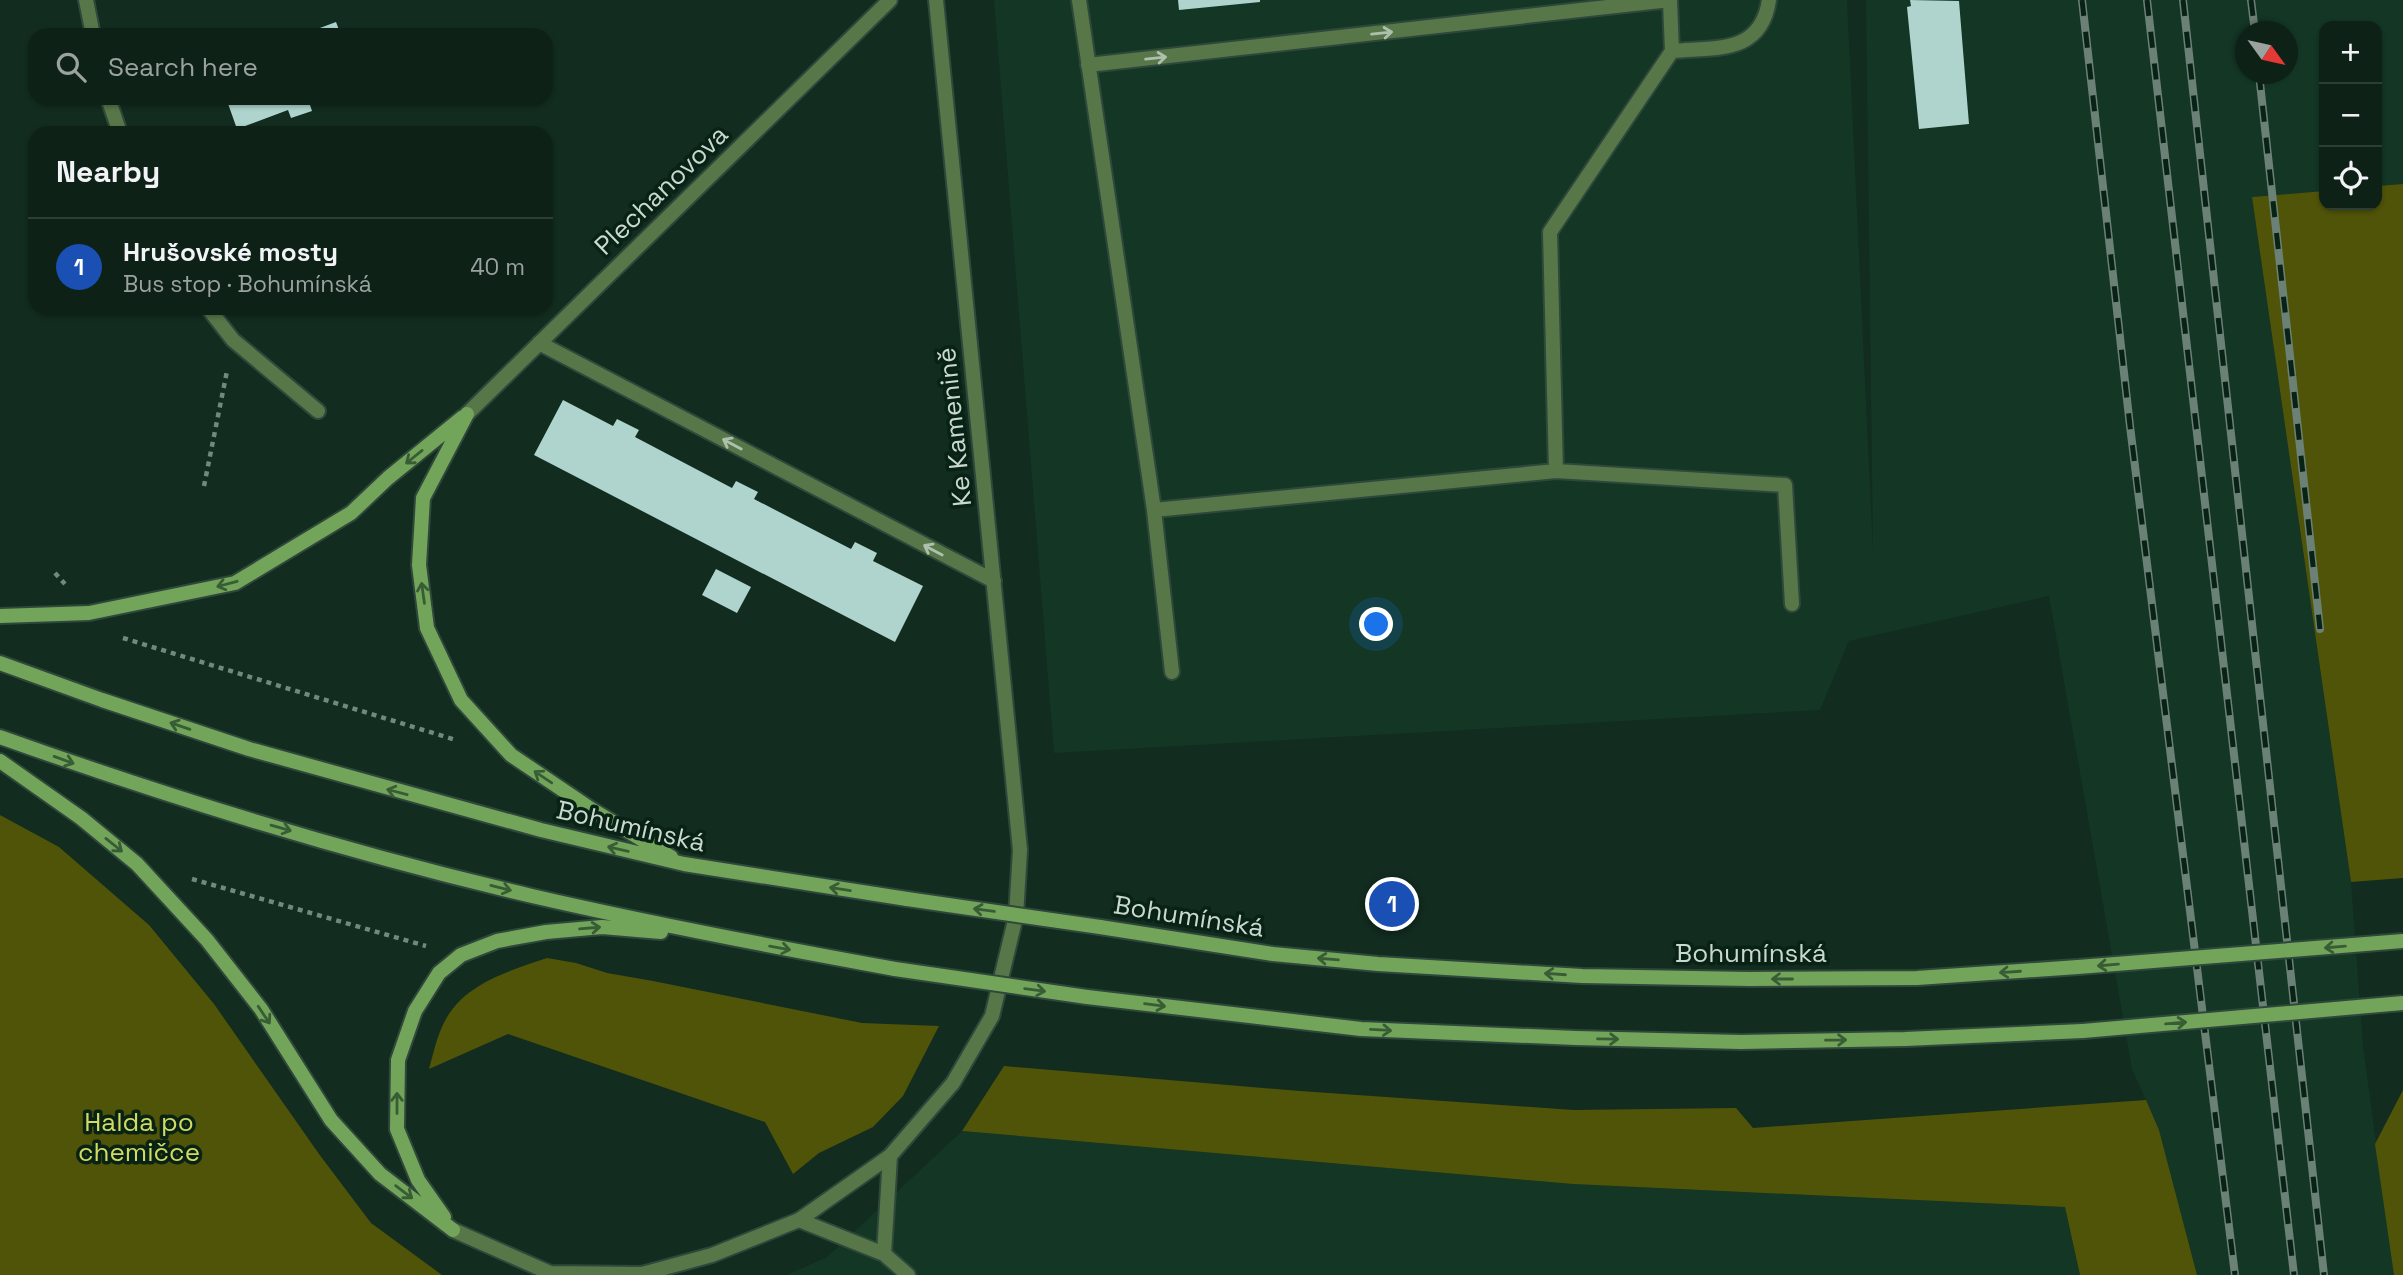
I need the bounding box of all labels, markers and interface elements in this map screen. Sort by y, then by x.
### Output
north arrow [2235,21,2298,84]
map controls [2319,21,2382,210]
button: + [2319,21,2382,84]
one-way arrow [1370,26,1393,39]
search box [28,28,553,105]
icon: search [52,48,90,86]
text: Search here [108,50,258,84]
one-way arrow [1144,51,1166,64]
button: − [2319,84,2382,147]
street label: Plechanovova [587,118,735,262]
button: locate [2319,147,2382,210]
text: Nearby [56,152,160,191]
text: Hrušovské mosty [123,235,338,269]
text: 1 [74,252,84,282]
text: 40 m [470,252,525,282]
text: Bus stop · Bohumínská [123,269,372,299]
street label: Ke Kamenině [929,346,979,508]
one-way arrow [722,437,743,450]
one-way arrow [405,449,423,465]
one-way arrow [924,542,944,556]
one-way arrow [216,578,238,591]
one-way arrow [416,582,429,605]
your location [1359,607,1393,641]
one-way arrow [169,719,191,731]
one-way arrow [53,754,75,767]
one-way arrow [534,770,553,784]
one-way arrow [387,785,409,798]
street label: Bohumínská [553,792,709,860]
one-way arrow [269,822,292,835]
one-way arrow [104,837,122,853]
one-way arrow [607,842,630,855]
pin: 1 [1369,878,1415,930]
one-way arrow [489,882,512,895]
one-way arrow [829,882,852,895]
street label: Bohumínská [1111,887,1267,945]
one-way arrow [973,904,996,917]
one-way arrow [579,921,601,934]
street label: Bohumínská [1675,936,1827,970]
one-way arrow [2324,940,2347,953]
one-way arrow [768,942,791,955]
one-way arrow [1317,952,1340,965]
one-way arrow [2097,959,2120,972]
one-way arrow [1999,966,2021,979]
one-way arrow [1544,968,1567,981]
one-way arrow [1771,972,1794,986]
one-way arrow [1024,984,1046,997]
one-way arrow [1143,999,1166,1012]
one-way arrow [257,1005,271,1024]
one-way arrow [2164,1016,2186,1029]
one-way arrow [1369,1023,1392,1036]
one-way arrow [1597,1032,1620,1046]
one-way arrow [1824,1033,1847,1047]
one-way arrow [390,1092,404,1115]
park label: Halda po chemičce [78,1105,200,1169]
one-way arrow [394,1185,412,1200]

